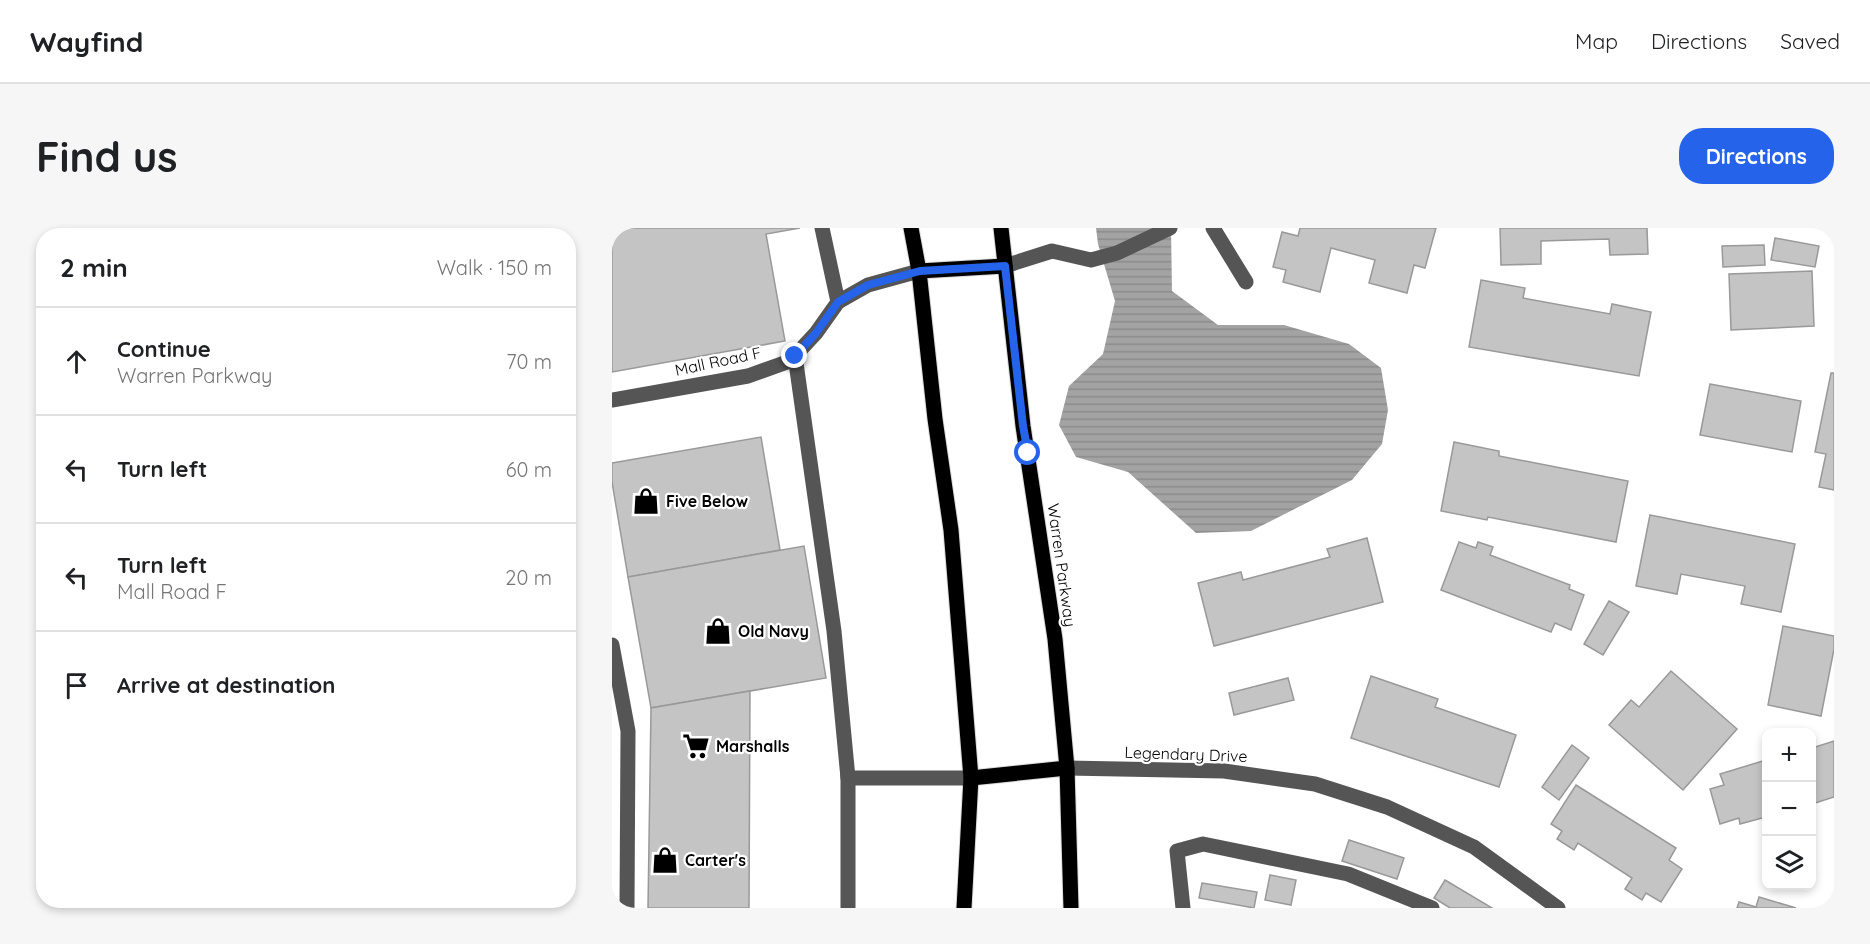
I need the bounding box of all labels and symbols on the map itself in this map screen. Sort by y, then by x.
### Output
street label: Mall Road F [673,342,763,380]
route end [781,342,807,368]
route start [1014,439,1040,465]
shop icon: Five Below [631,486,661,516]
place label: Five Below [666,491,748,511]
street label: Warren Parkway [1043,502,1081,628]
shop icon: Old Navy [703,616,733,646]
place label: Old Navy [738,621,809,641]
supermarket icon: Marshalls [681,731,711,761]
place label: Marshalls [716,736,790,756]
street label: Legendary Drive [1124,742,1248,766]
shop icon: Carter's [650,845,680,875]
place label: Carter's [685,850,746,870]

